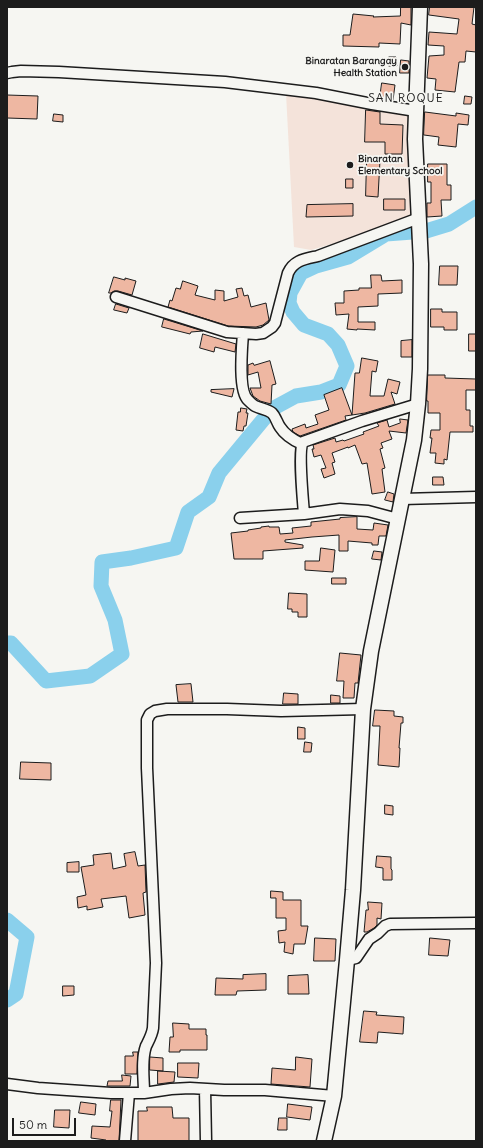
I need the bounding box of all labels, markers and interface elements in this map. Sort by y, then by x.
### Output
place label: Binaratan Barangay Health Station [305,55,397,78]
marker: Binaratan Barangay Health Station [400,62,410,72]
district label: SAN ROQUE [368,92,444,106]
place label: Binaratan Elementary School [358,153,442,176]
marker: Binaratan Elementary School [345,160,355,170]
scale bar [14,1110,78,1136]
text: 50 m [19,1117,47,1132]

